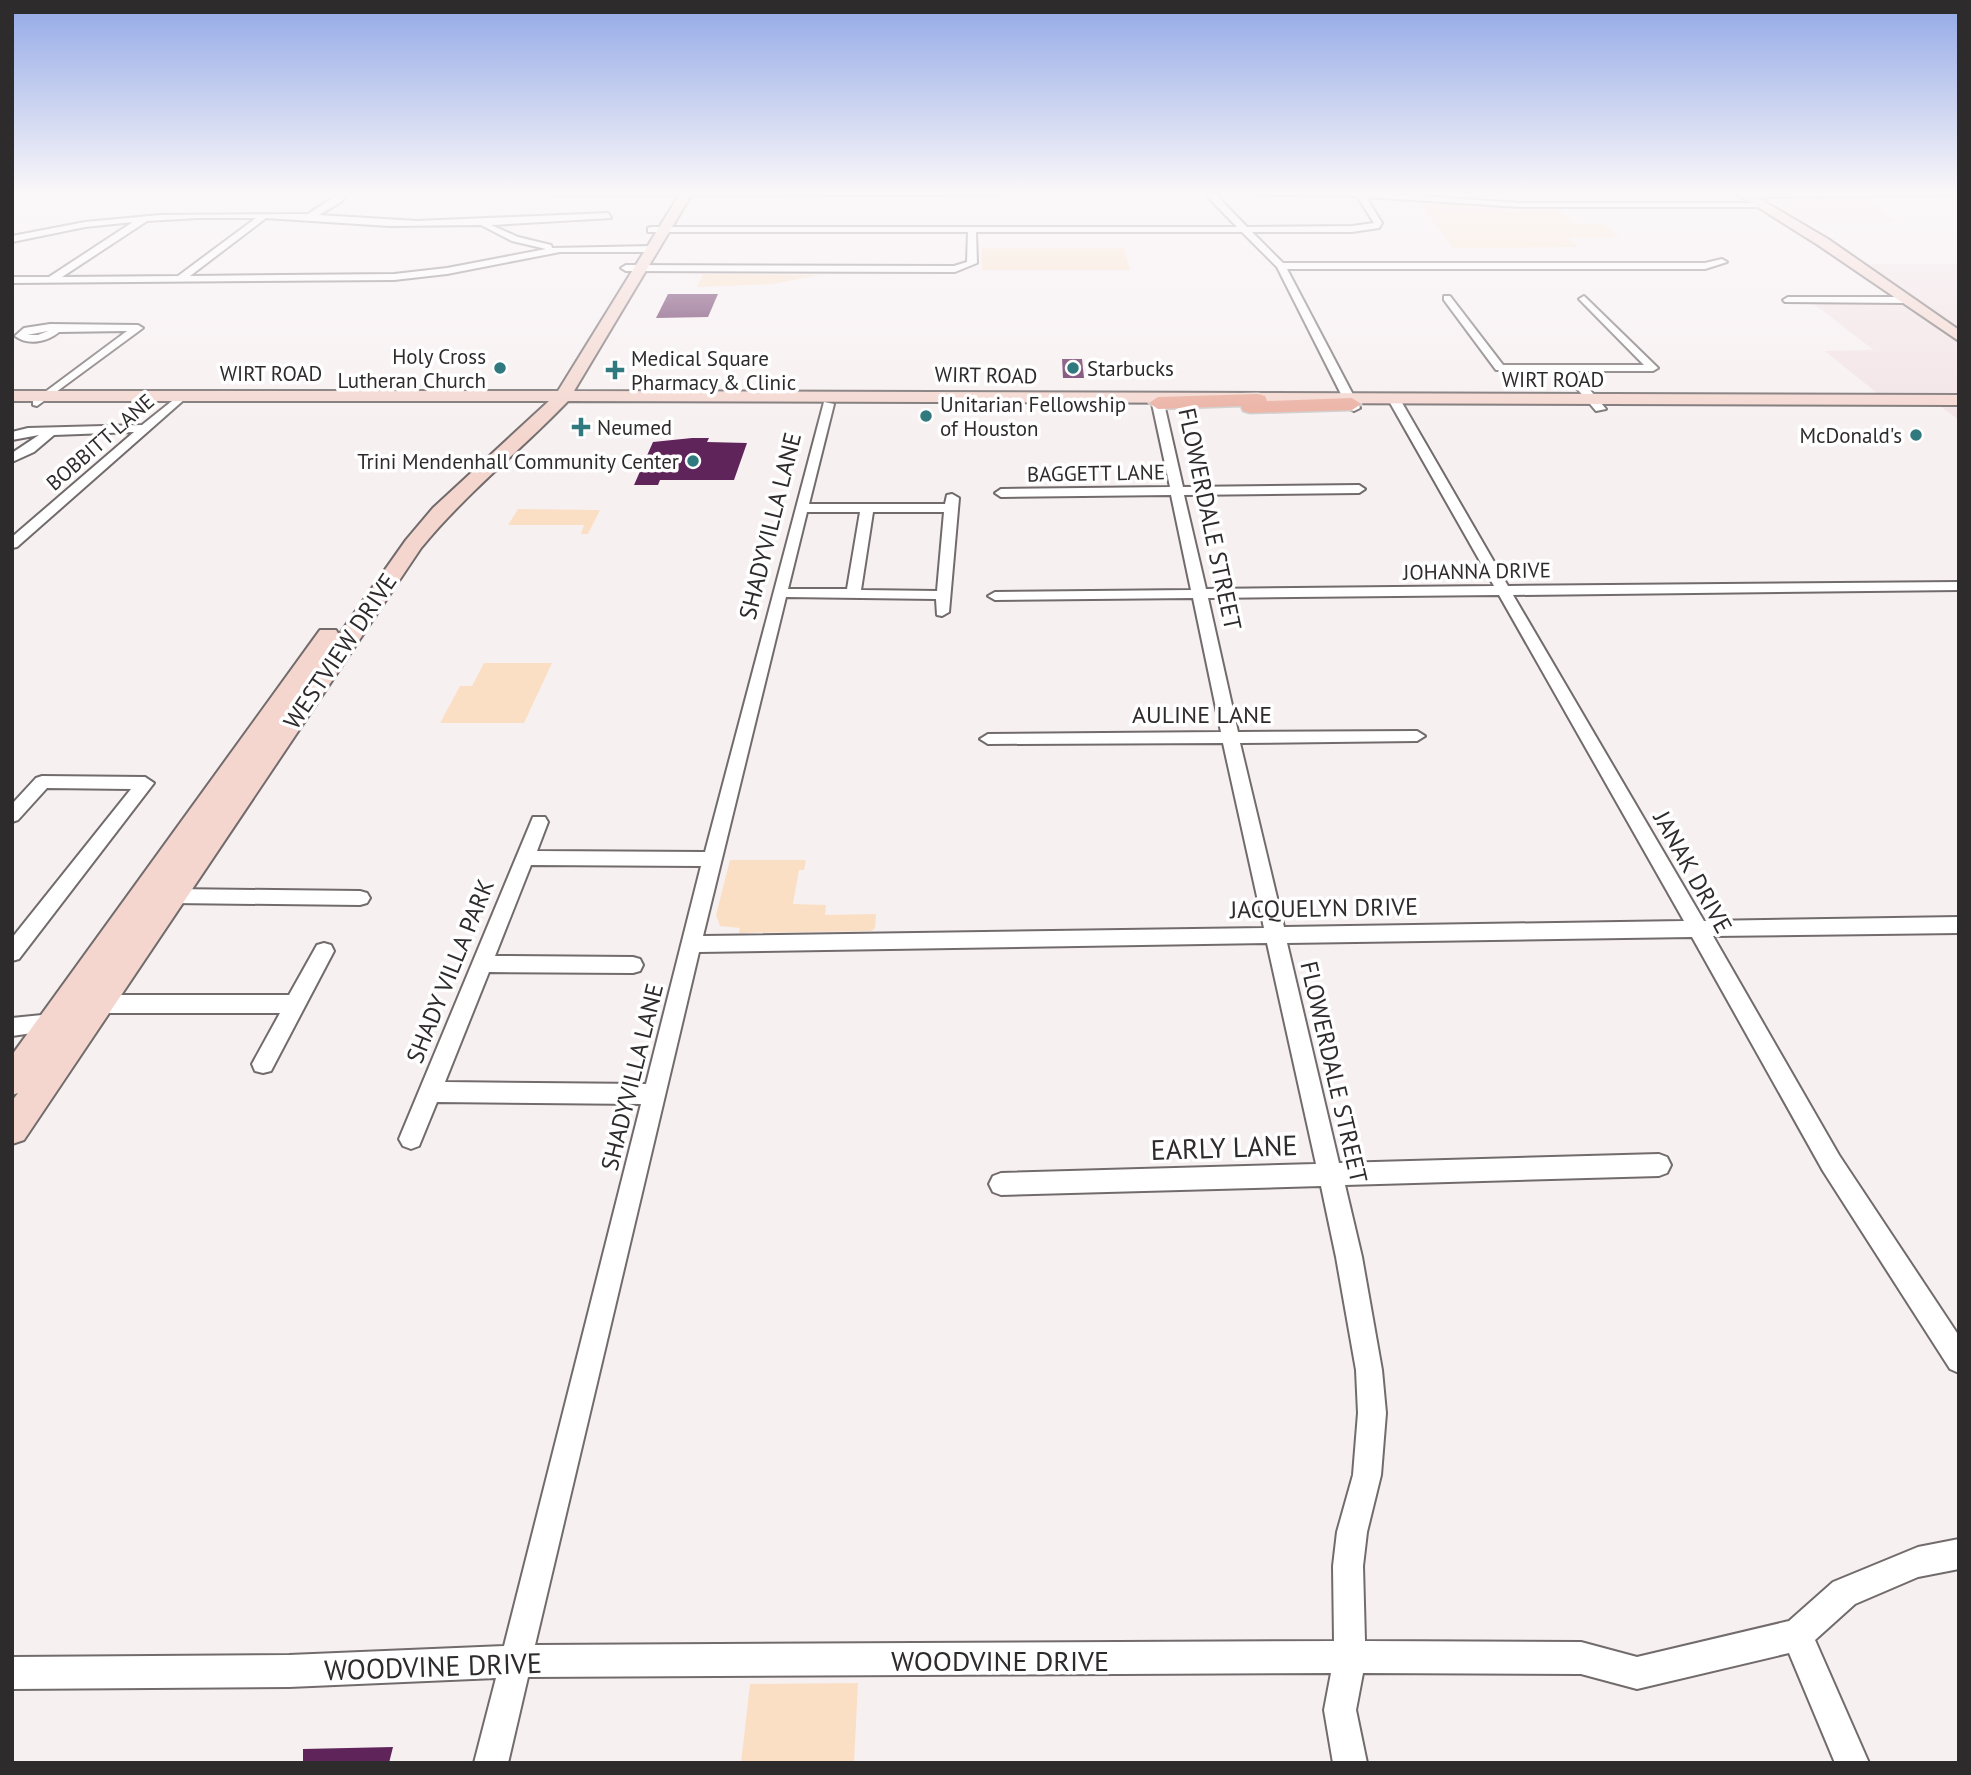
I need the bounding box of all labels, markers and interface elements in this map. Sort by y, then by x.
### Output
place label: Holy Cross Lutheran Church [337,343,486,394]
place label: Medical Square Pharmacy & Clinic [631,345,796,396]
place label: Starbucks [1087,355,1174,382]
street label: WIRT ROAD [220,360,322,387]
marker: Holy Cross Lutheran Church [492,360,508,376]
marker: Medical Square Pharmacy & Clinic [605,360,625,380]
marker: Starbucks [1065,360,1081,376]
street label: WIRT ROAD [934,361,1038,389]
street label: WIRT ROAD [1502,366,1604,393]
street label: BOBBITT LANE [40,388,160,496]
place label: Unitarian Fellowship of Houston [940,391,1126,442]
street label: FLOWERDALE STREET [1171,405,1249,633]
marker: Unitarian Fellowship of Houston [918,408,934,424]
place label: Neumed [597,414,672,441]
marker: Neumed [571,417,591,437]
place label: McDonald's [1799,422,1902,449]
marker: McDonald's [1908,427,1924,443]
street label: SHADYVILLA LANE [732,429,808,623]
place label: Trini Mendenhall Community Center [357,448,679,475]
marker: Trini Mendenhall Community Center [685,453,701,469]
street label: BAGGETT LANE [1027,458,1165,488]
street label: JOHANNA DRIVE [1402,556,1551,586]
street label: WESTVIEW DRIVE [276,567,404,735]
street label: AULINE LANE [1132,699,1272,730]
street label: JANAK DRIVE [1646,805,1739,939]
street label: SHADY VILLA PARK [399,874,501,1068]
street label: JACQUELYN DRIVE [1229,891,1418,925]
street label: FLOWERDALE STREET [1293,958,1375,1186]
street label: SHADYVILLA LANE [594,980,670,1174]
street label: EARLY LANE [1150,1126,1298,1168]
street label: WOODVINE DRIVE [891,1642,1109,1679]
street label: WOODVINE DRIVE [323,1644,543,1688]

